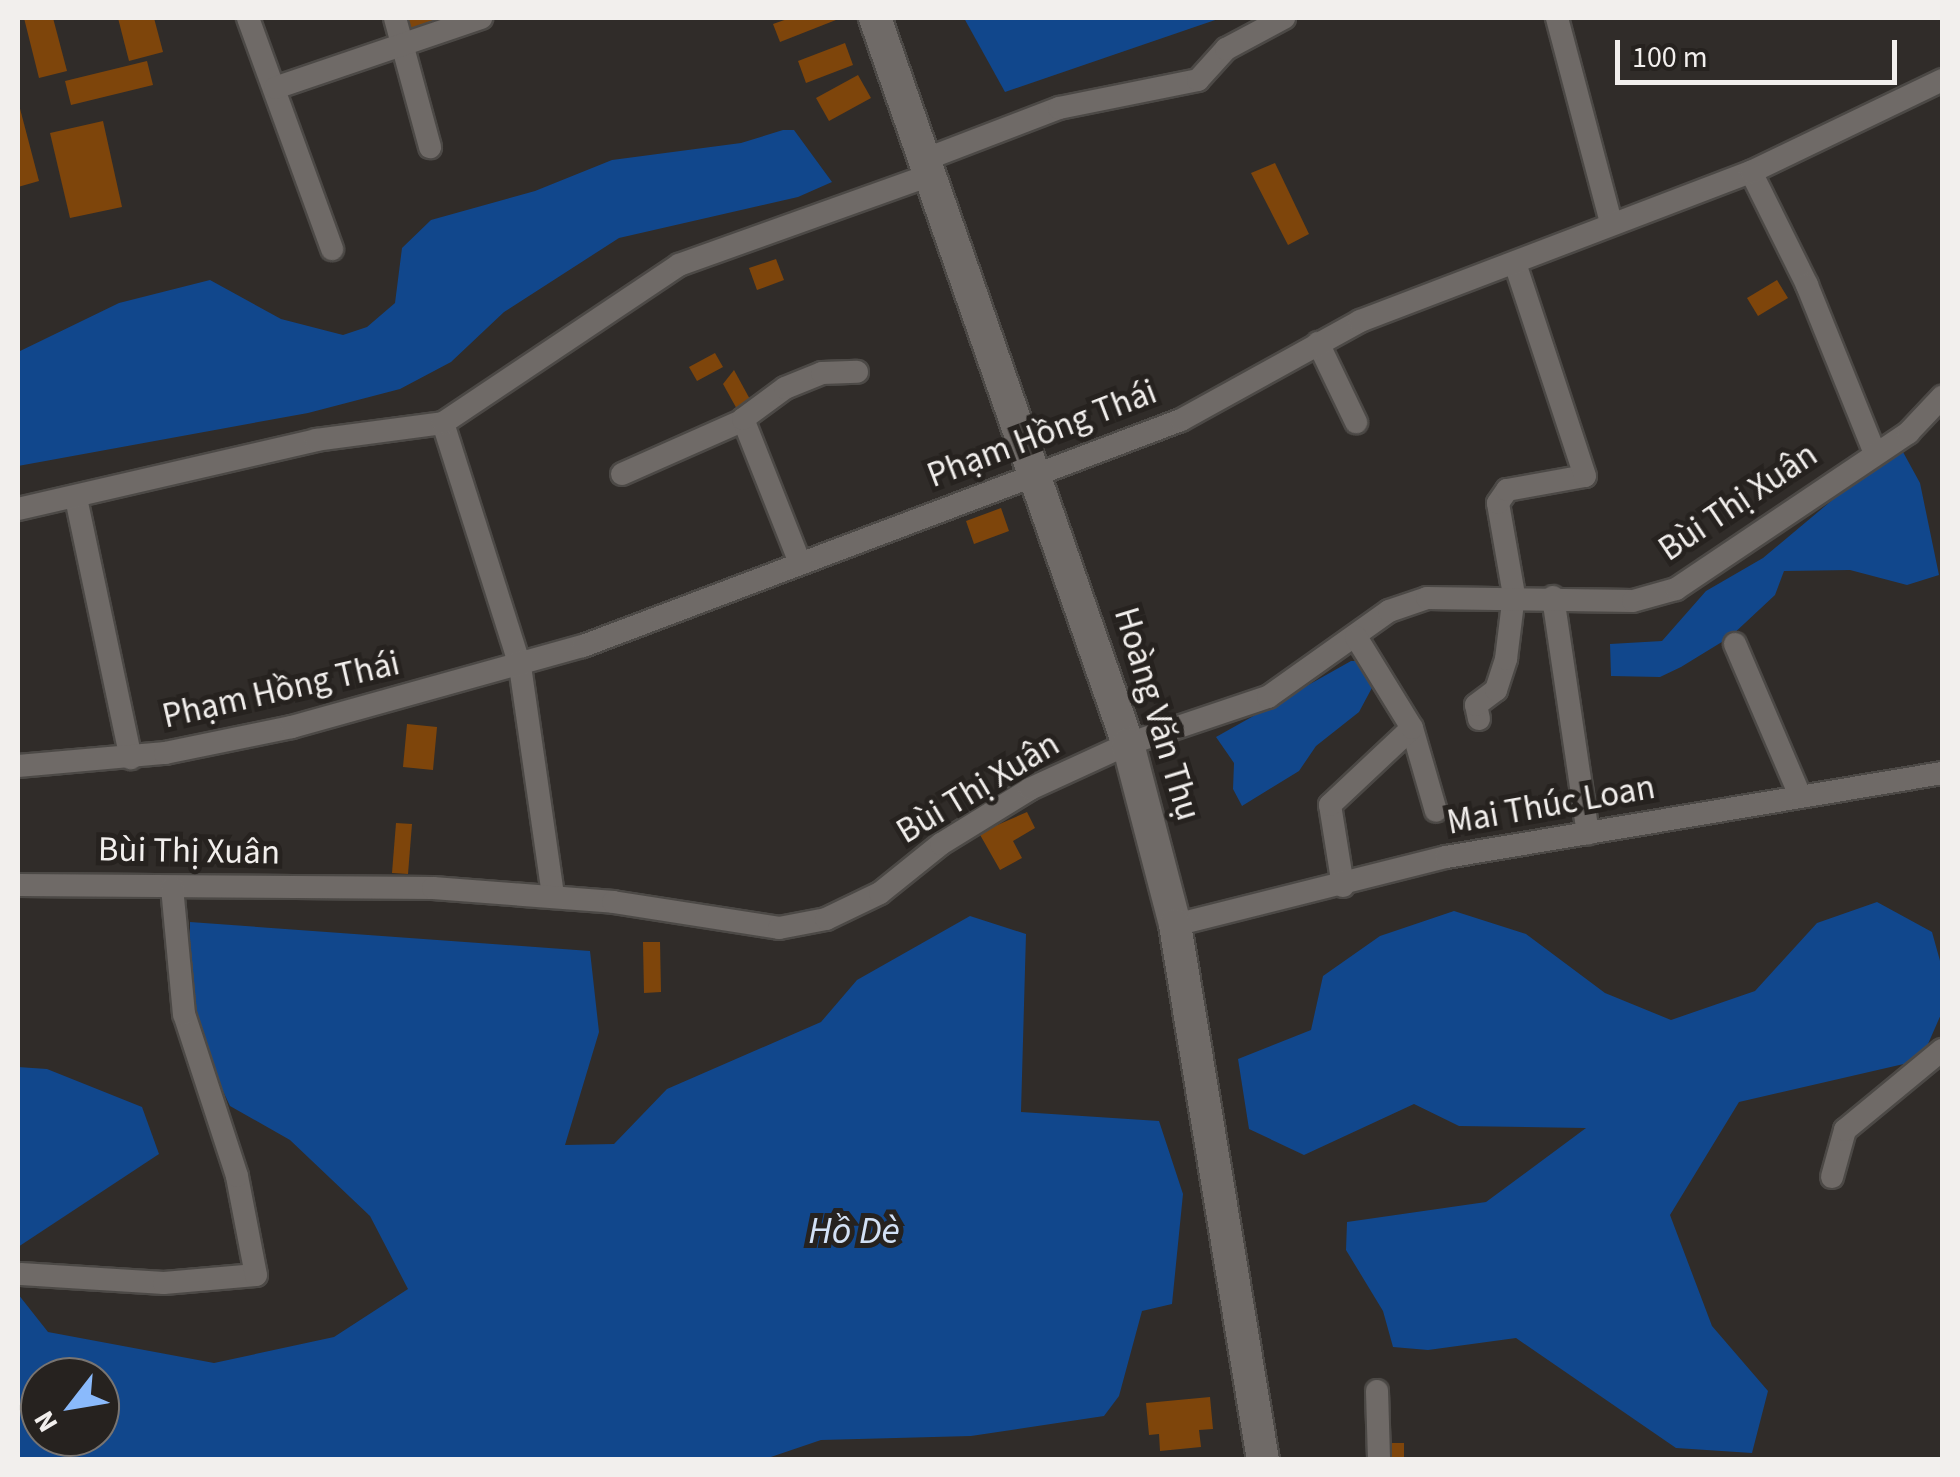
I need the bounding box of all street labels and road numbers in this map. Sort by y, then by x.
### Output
street label: Phạm Hồng Thái [921,371,1163,497]
street label: Bùi Thị Xuân [1651,434,1825,570]
street label: Hoàng Văn Thụ [1105,602,1209,826]
street label: Phạm Hồng Thái [158,642,404,738]
street label: Bùi Thị Xuân [889,723,1067,853]
street label: Mai Thúc Loan [1444,766,1658,844]
street label: Bùi Thị Xuân [98,828,280,874]

